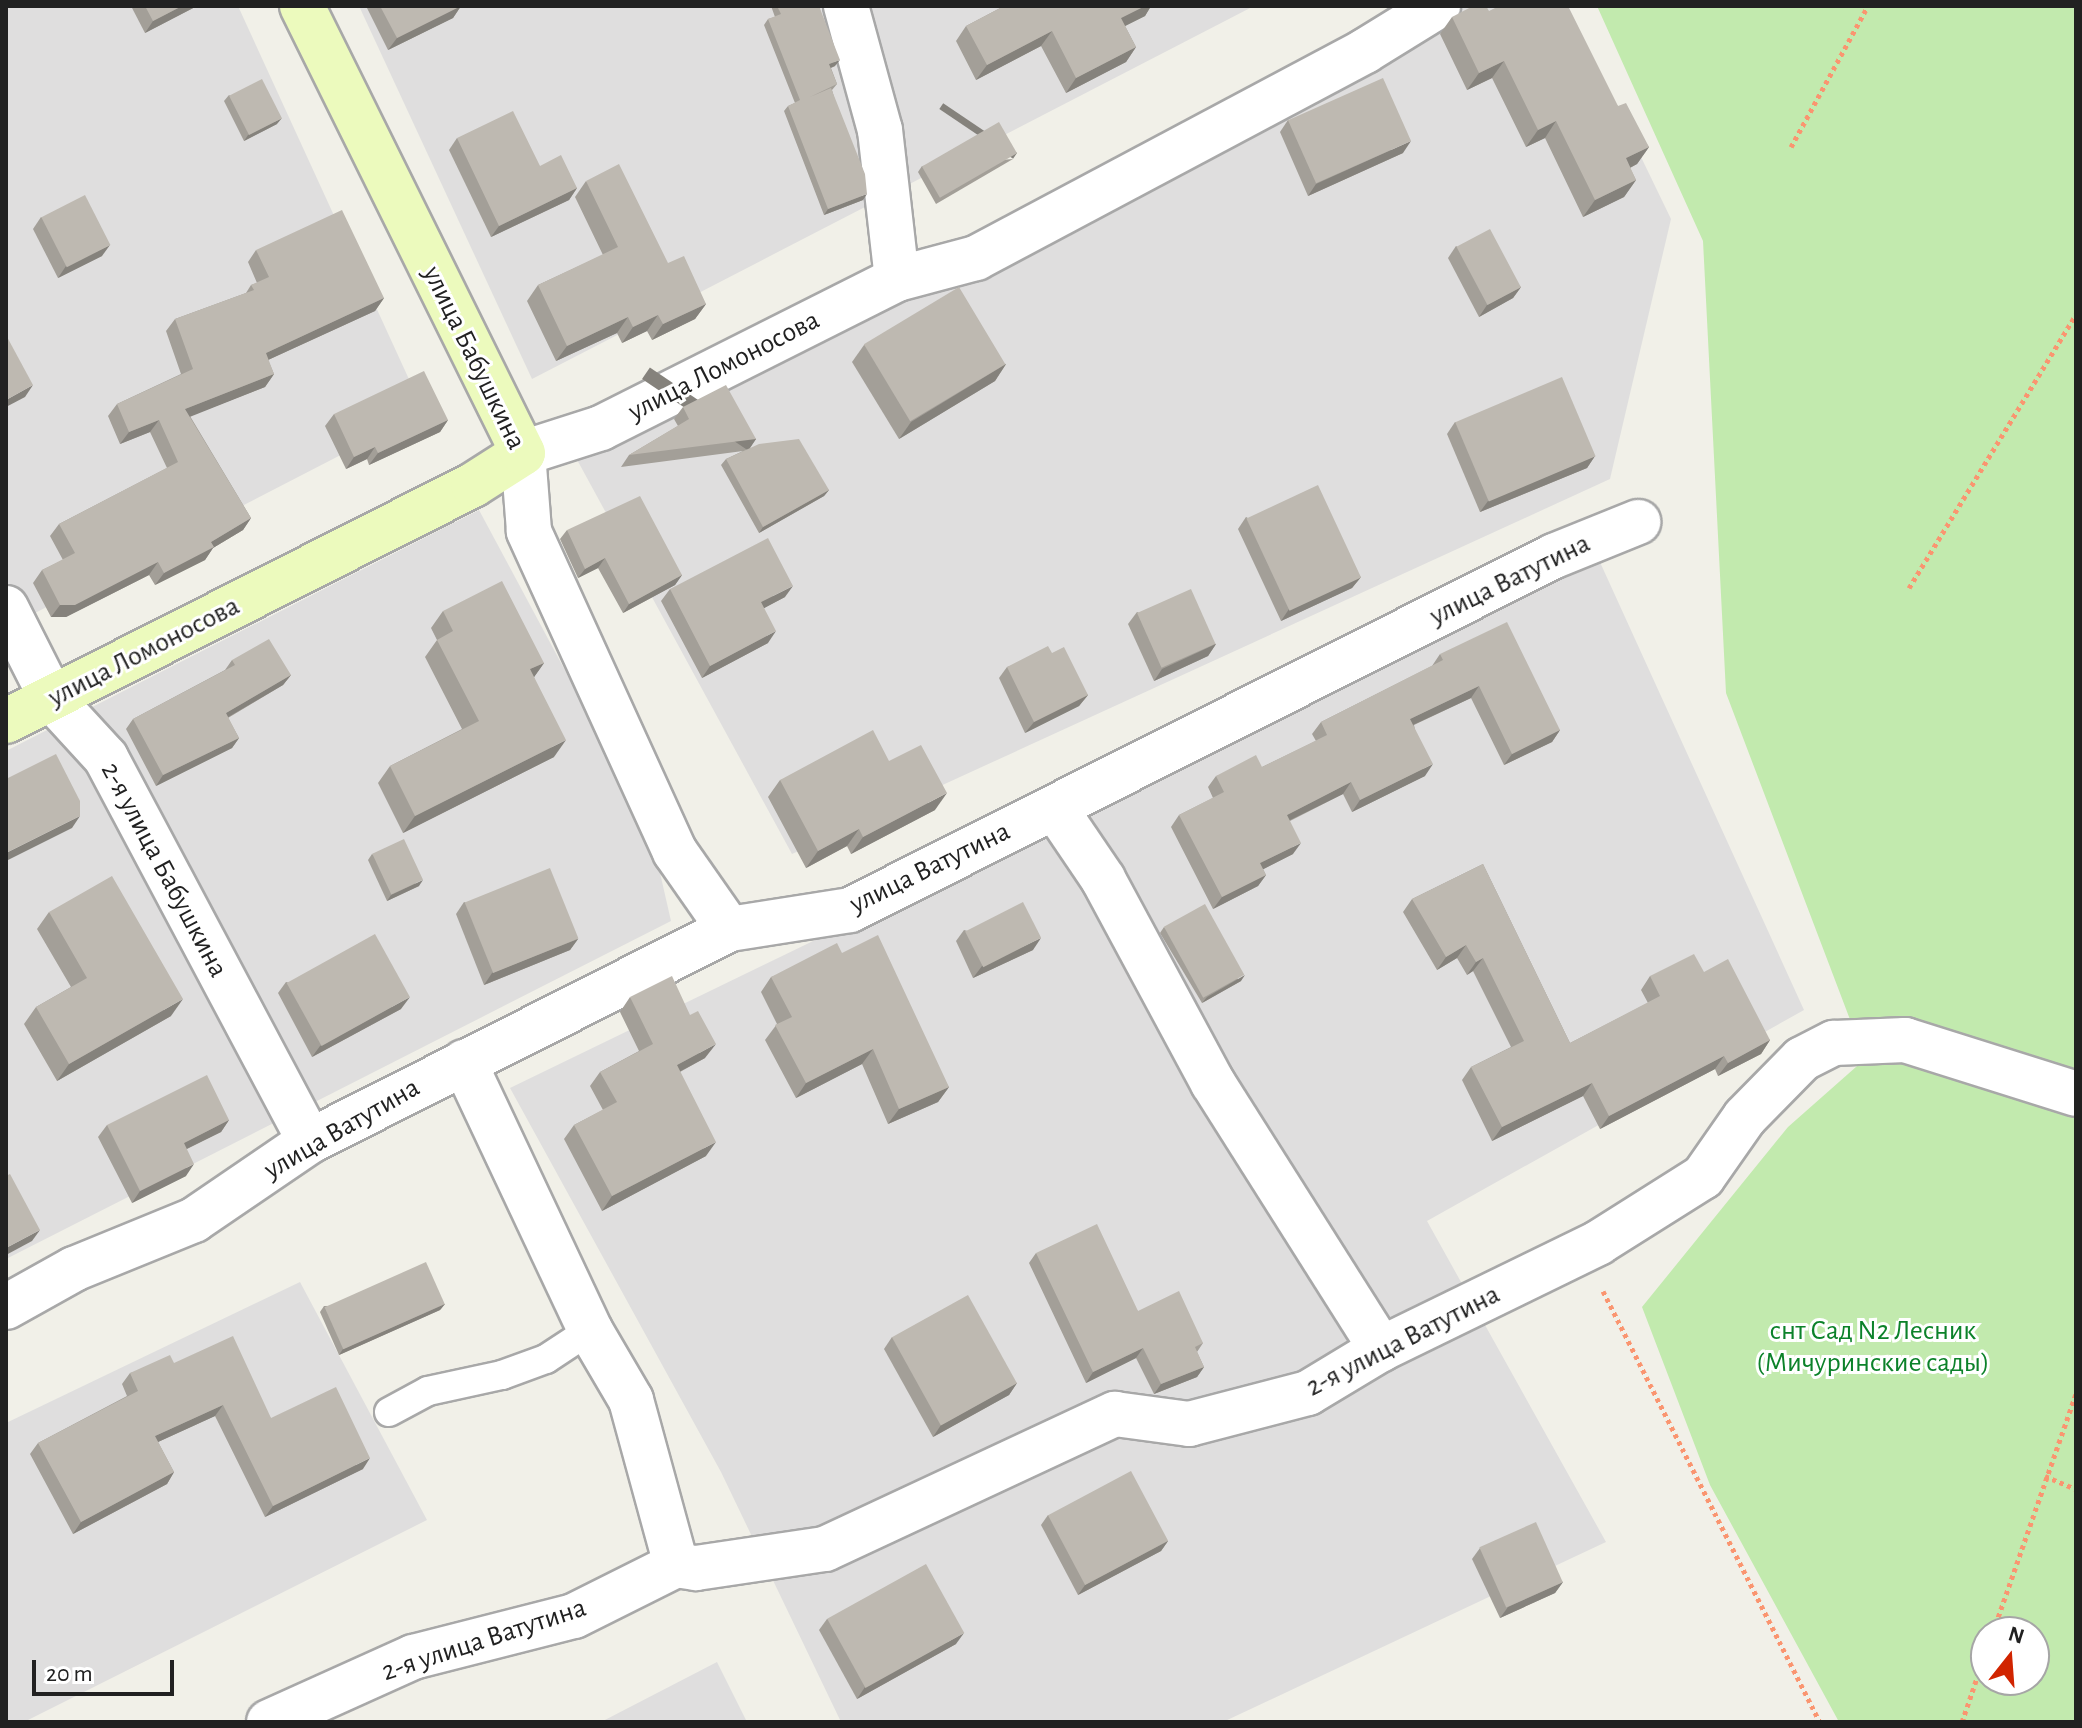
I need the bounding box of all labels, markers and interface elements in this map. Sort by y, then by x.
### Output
street label: улица Бабушкина [415,261,533,455]
street label: улица Ломоносова [623,303,825,429]
street label: улица Ватутина [1424,527,1596,633]
street label: улица Ломоносова [43,589,245,715]
street label: 2-я улица Бабушкина [93,757,235,983]
street label: улица Ватутина [844,815,1016,921]
street label: улица Ватутина [258,1071,426,1187]
street label: 2-я улица Ватутина [1301,1278,1505,1404]
park label: снт Сад N2 Лесник (Мичуринские сады) [1756,1314,1990,1380]
street label: 2-я улица Ватутина [378,1591,590,1689]
north arrow [1970,1616,2050,1696]
text: N [2006,1622,2027,1648]
scale bar [36,1644,178,1694]
text: 20 m [46,1662,93,1686]

